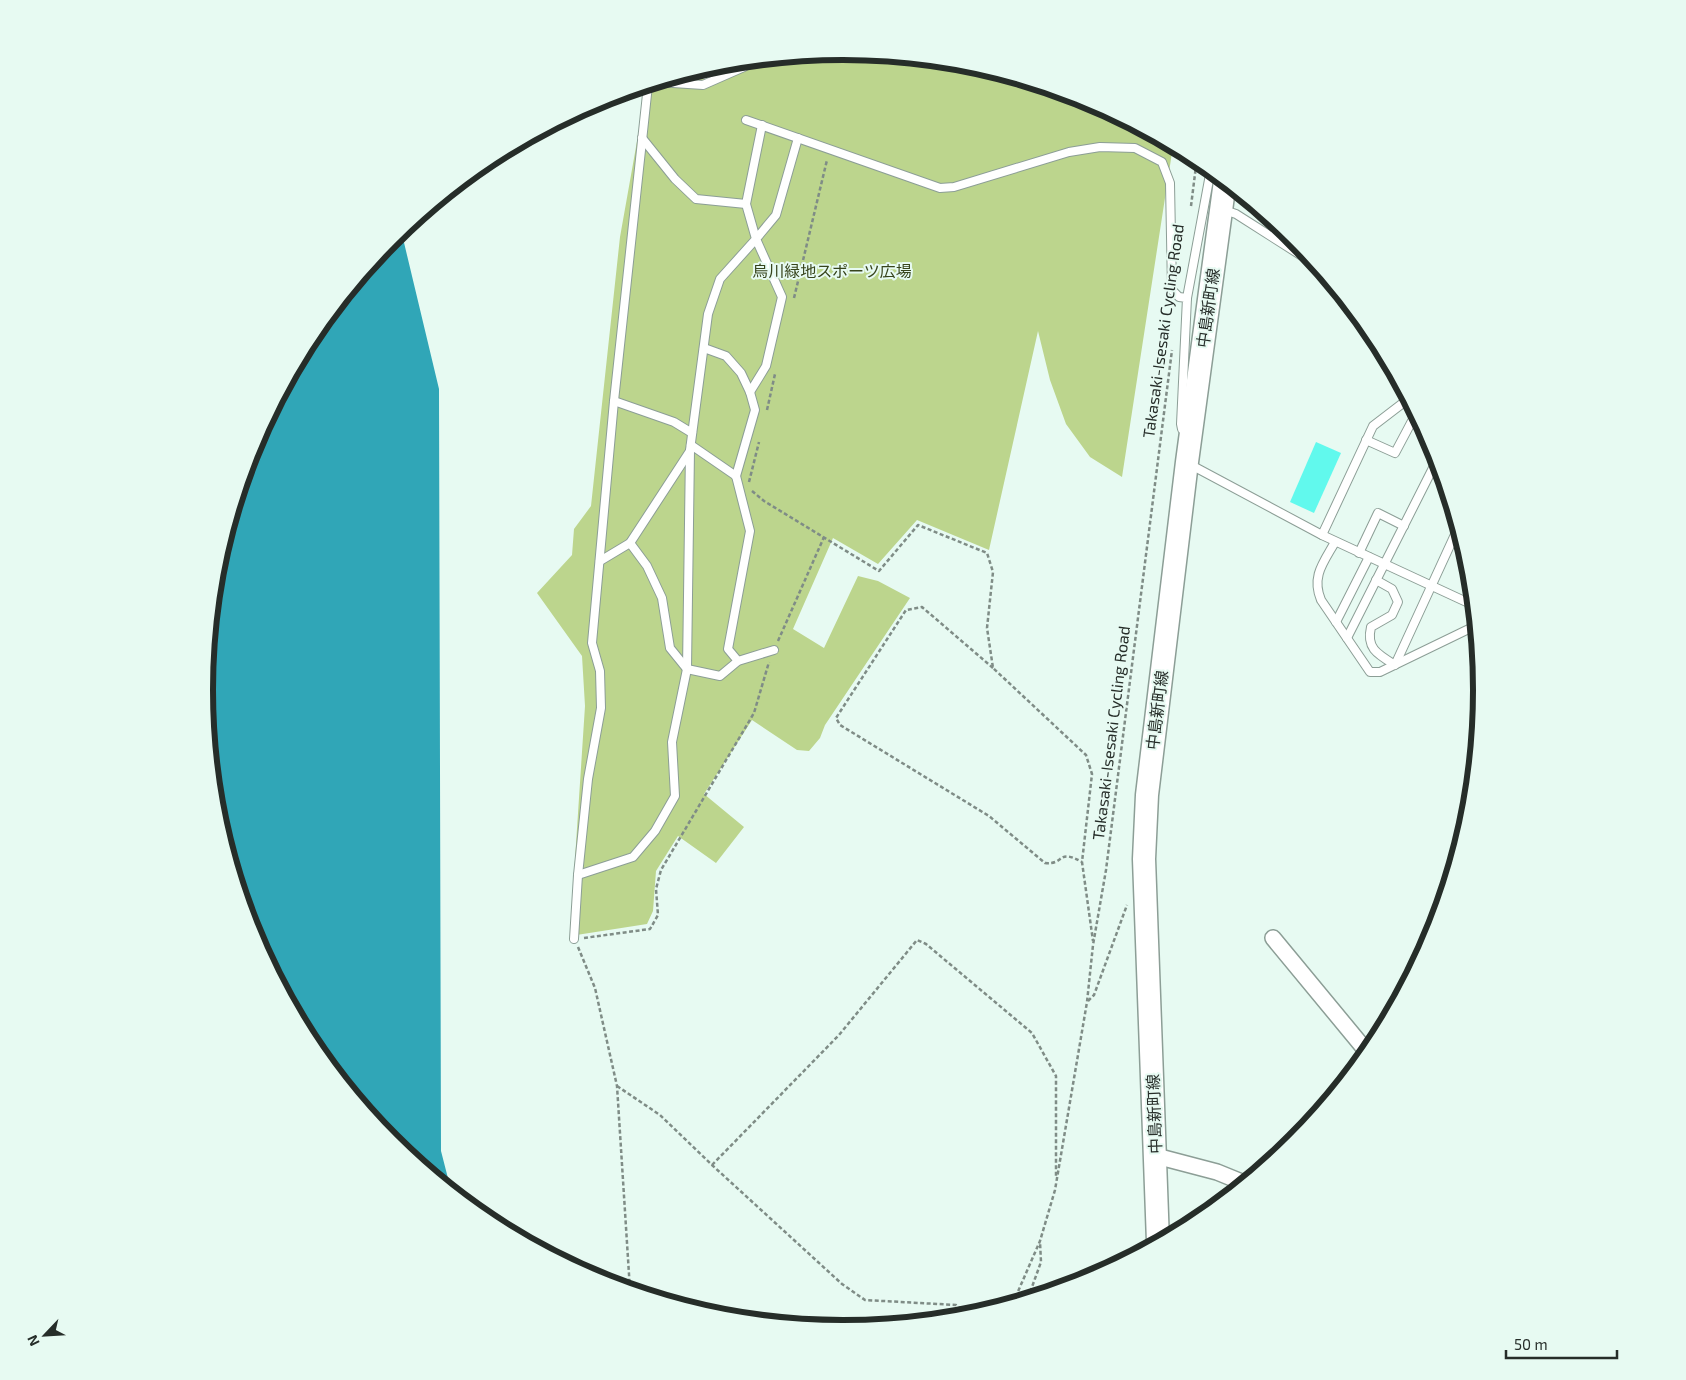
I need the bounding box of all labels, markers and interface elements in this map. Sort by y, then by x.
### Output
street label: Takasaki-Isesaki Cycling Road [1138,223,1187,439]
park label: 烏川緑地スポーツ広場 [752,261,912,280]
street label: 中島新町線 [1193,267,1222,349]
street label: Takasaki-Isesaki Cycling Road [1088,625,1133,841]
street label: 中島新町線 [1142,669,1171,751]
street label: 中島新町線 [1143,1074,1164,1154]
north arrow [20,1310,70,1360]
scale bar [1506,1328,1617,1360]
text: N [23,1333,43,1349]
text: 50 m [1514,1335,1548,1353]

